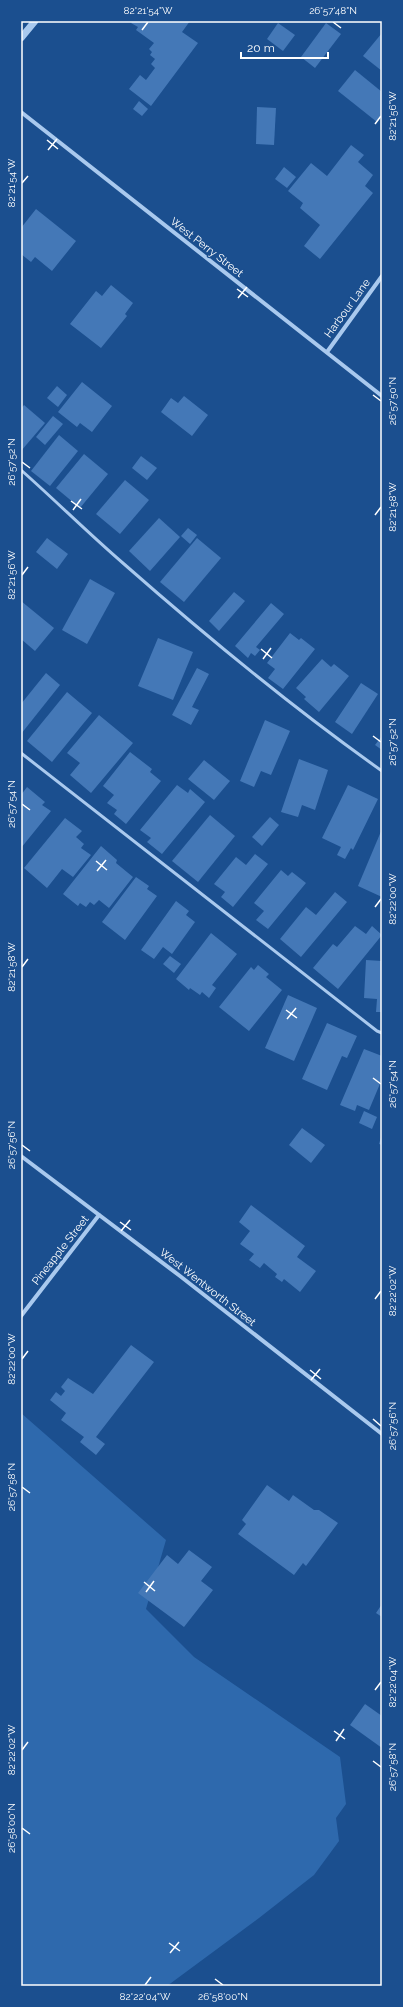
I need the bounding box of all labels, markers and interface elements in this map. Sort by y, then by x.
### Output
text: 82°21'54"W [124,5,173,16]
text: 26°57'48"N [309,5,357,16]
scale bar [241,34,328,60]
text: 20 m [247,41,275,55]
text: 82°21'56"W [387,91,398,141]
text: 82°21'54"W [6,158,17,208]
street label: West Perry Street [168,215,246,280]
street label: Harbour Lane [322,276,373,340]
text: 26°57'50"N [387,377,398,425]
text: 26°57'52"N [6,438,17,486]
text: 82°21'58"W [387,482,398,532]
text: 82°21'56"W [6,550,17,600]
text: 26°57'52"N [387,718,398,766]
text: 26°57'54"N [6,780,17,828]
text: 82°22'00"W [387,873,398,925]
text: 82°21'58"W [6,942,17,992]
text: 26°57'54"N [387,1060,398,1108]
text: 26°57'56"N [6,1121,17,1169]
street label: Pineapple Street [29,1213,92,1288]
street label: West Wentworth Street [157,1246,259,1329]
text: 82°22'02"W [387,1265,398,1316]
text: 82°22'00"W [6,1333,17,1385]
text: 26°57'56"N [387,1402,398,1450]
text: 26°57'58"N [6,1463,17,1511]
text: 82°22'04"W [387,1656,398,1707]
text: 82°22'02"W [6,1724,17,1775]
text: 26°57'58"N [387,1743,398,1791]
text: 26°58'00"N [6,1803,17,1853]
text: 82°22'04"W [120,1991,171,2002]
text: 26°58'00"N [198,1991,248,2002]

